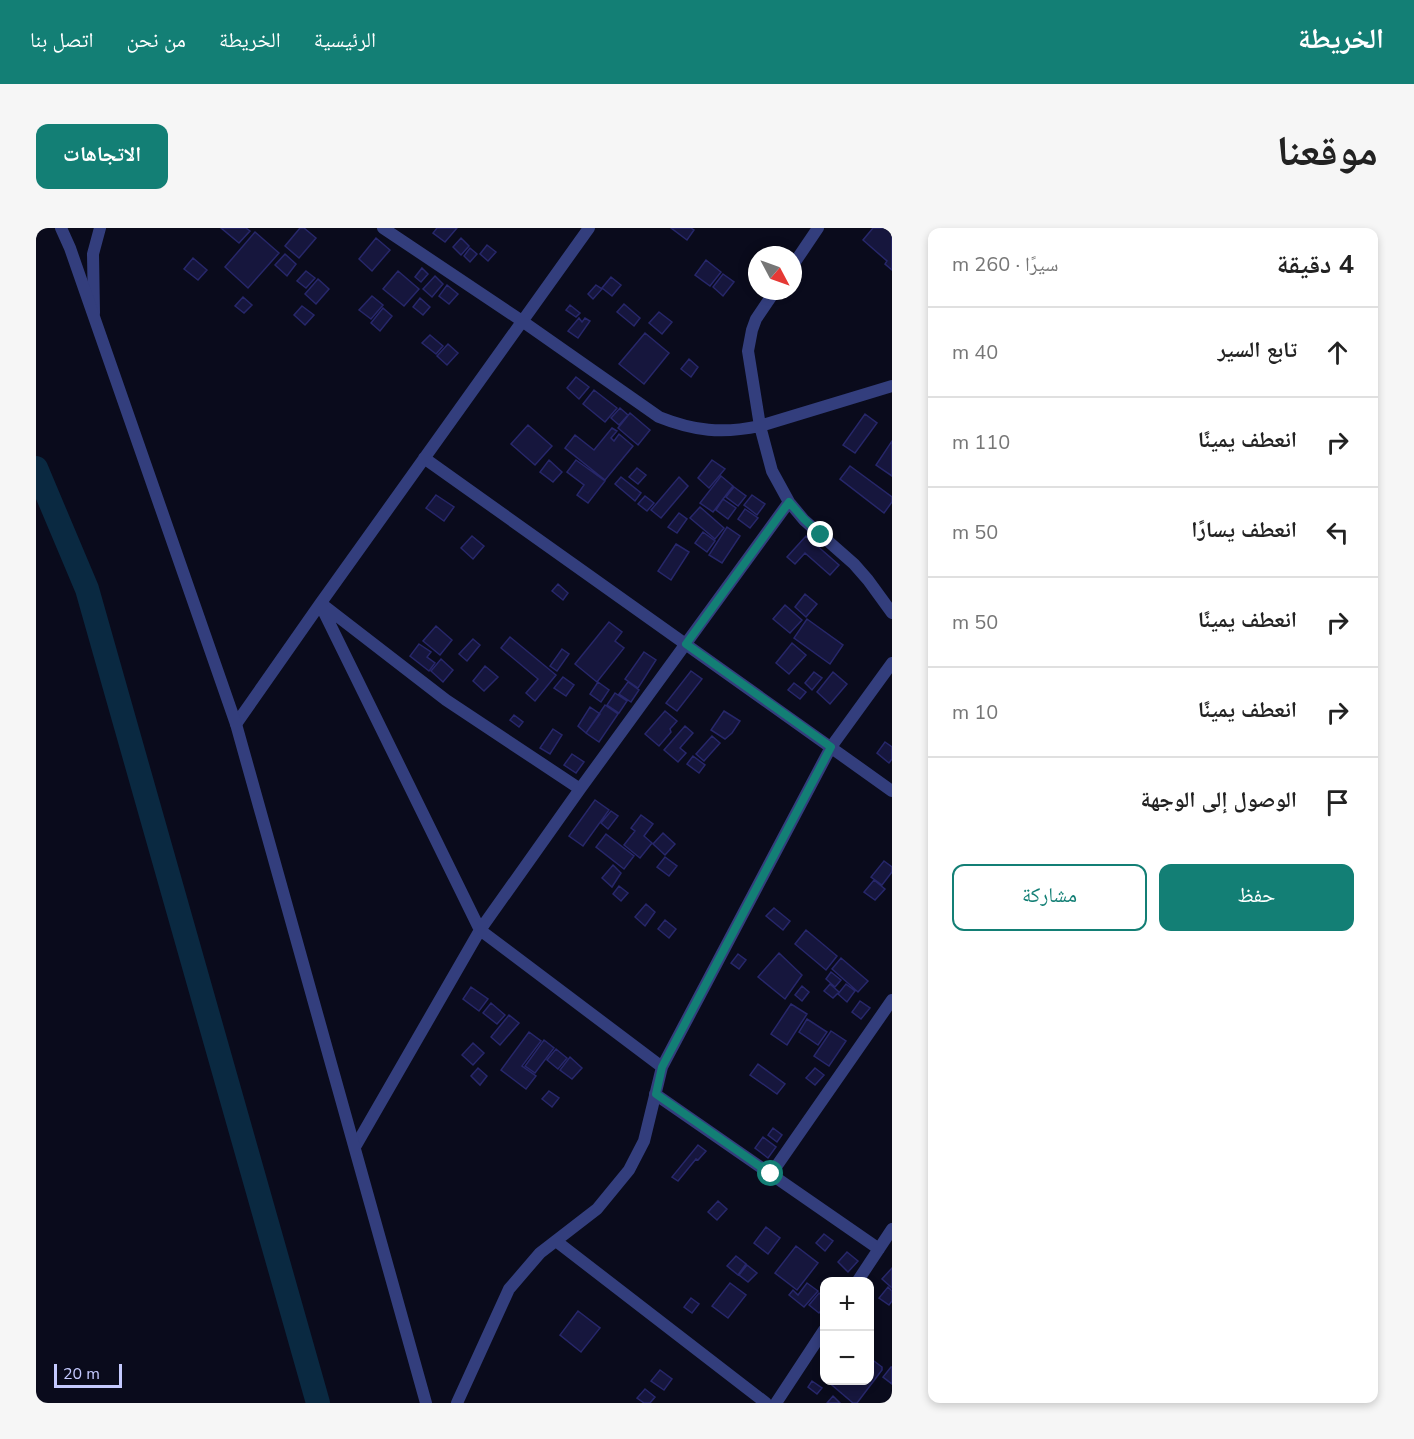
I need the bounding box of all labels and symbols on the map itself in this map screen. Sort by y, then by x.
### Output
north arrow [748,246,802,300]
route end [807,521,833,547]
route start [757,1160,783,1186]
scale bar [54,1361,122,1388]

